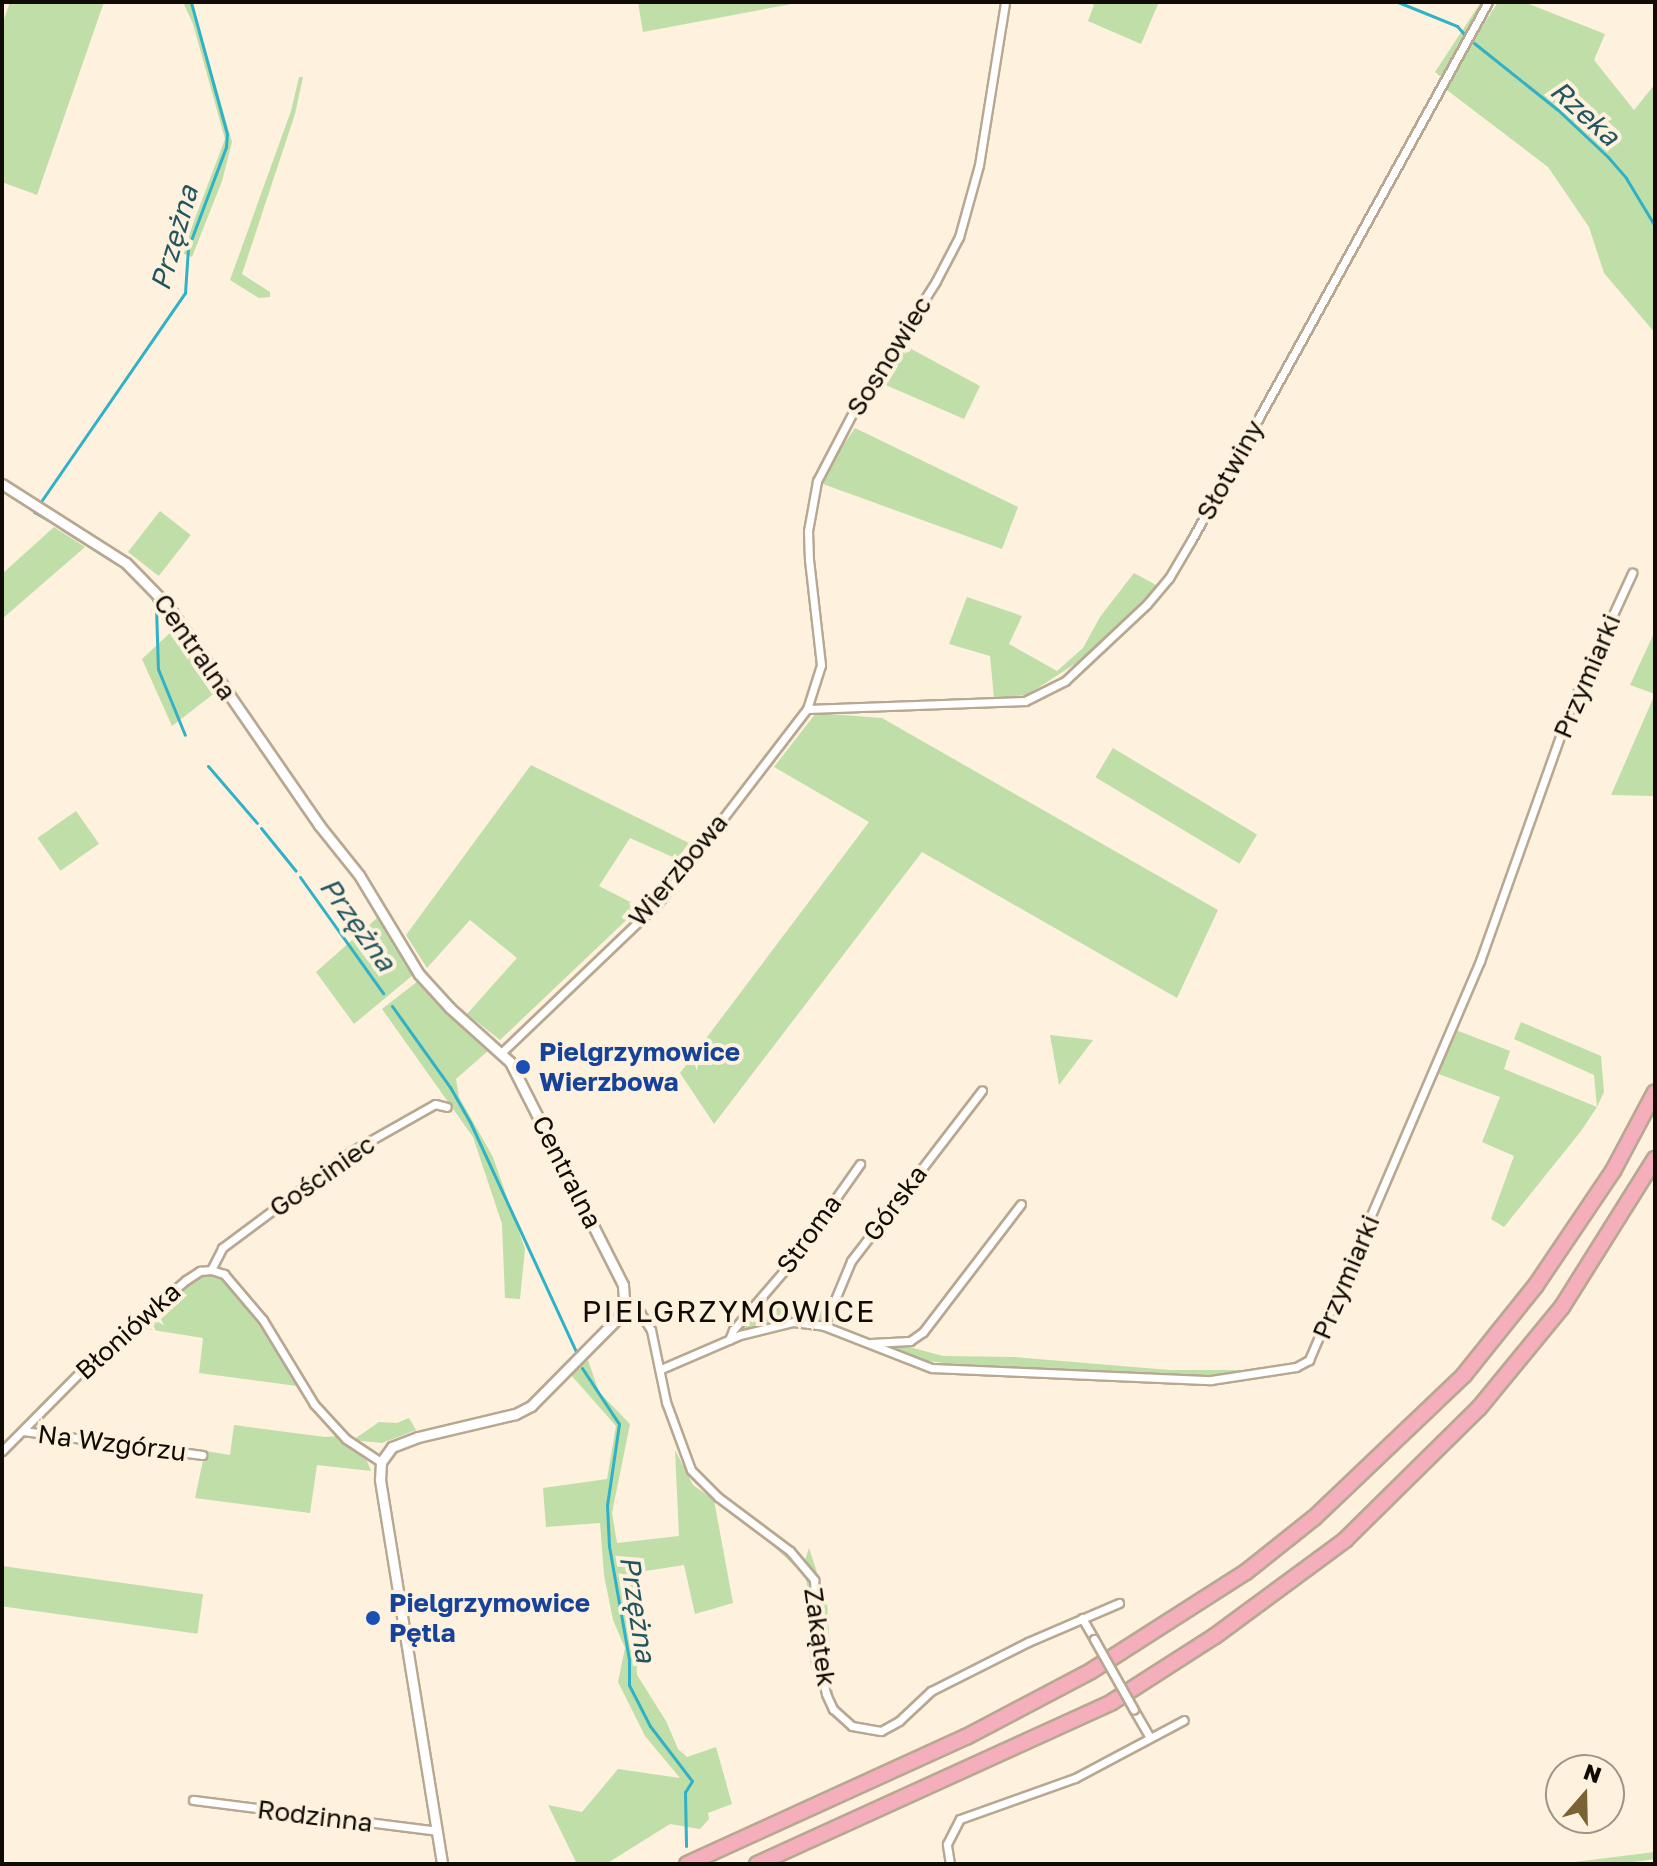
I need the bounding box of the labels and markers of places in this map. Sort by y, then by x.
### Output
place label: Pielgrzymowice Wierzbowa [539,1036,740,1098]
marker: Pielgrzymowice Wierzbowa [514,1058,532,1076]
place label: Pielgrzymowice Pętla [389,1587,590,1648]
marker: Pielgrzymowice Pętla [364,1609,382,1627]

